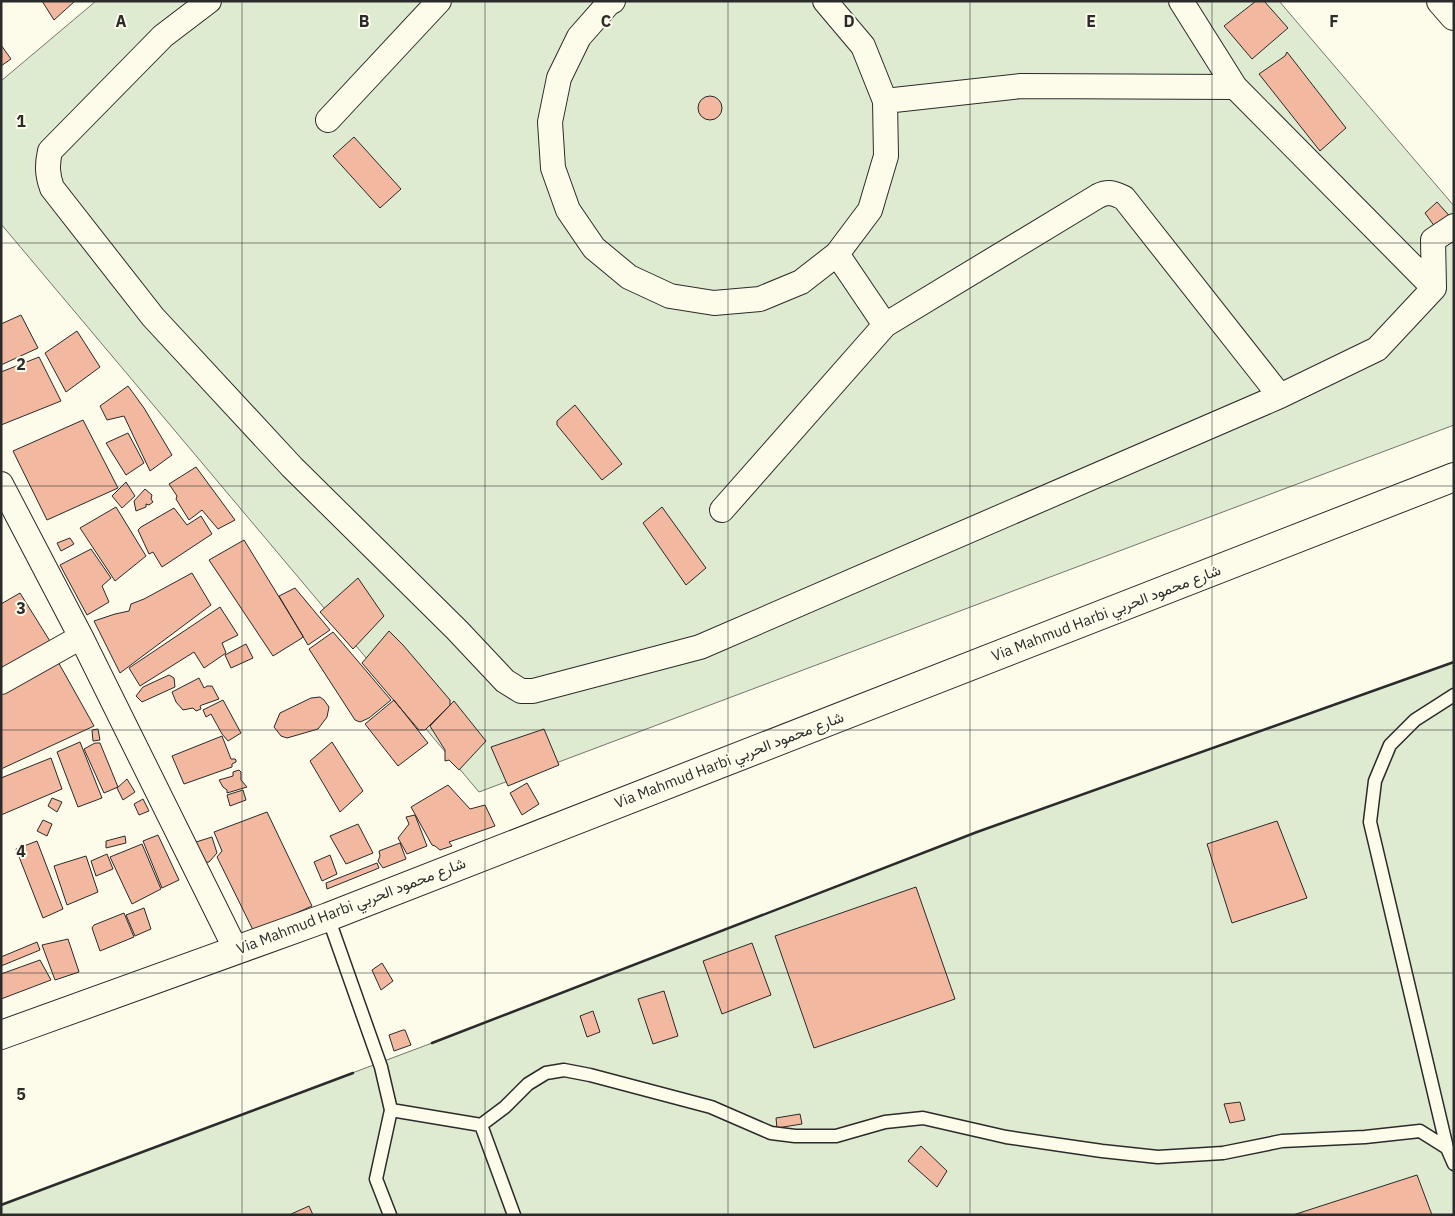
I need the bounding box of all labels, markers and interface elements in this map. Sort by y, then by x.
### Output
text: A [116,11,127,31]
text: B [359,11,370,31]
text: C [601,11,611,31]
text: D [843,11,855,31]
text: E [1086,11,1096,31]
text: F [1329,11,1339,31]
text: 1 [16,111,26,131]
text: 2 [16,354,26,374]
street label: Via Mahmud Harbi شارع محمود الحربي [988,560,1225,669]
text: 3 [16,598,26,618]
street label: Via Mahmud Harbi شارع محمود الحربي [611,707,848,816]
text: 4 [16,841,26,861]
street label: Via Mahmud Harbi شارع محمود الحربي [233,853,470,962]
text: 5 [16,1084,26,1104]

